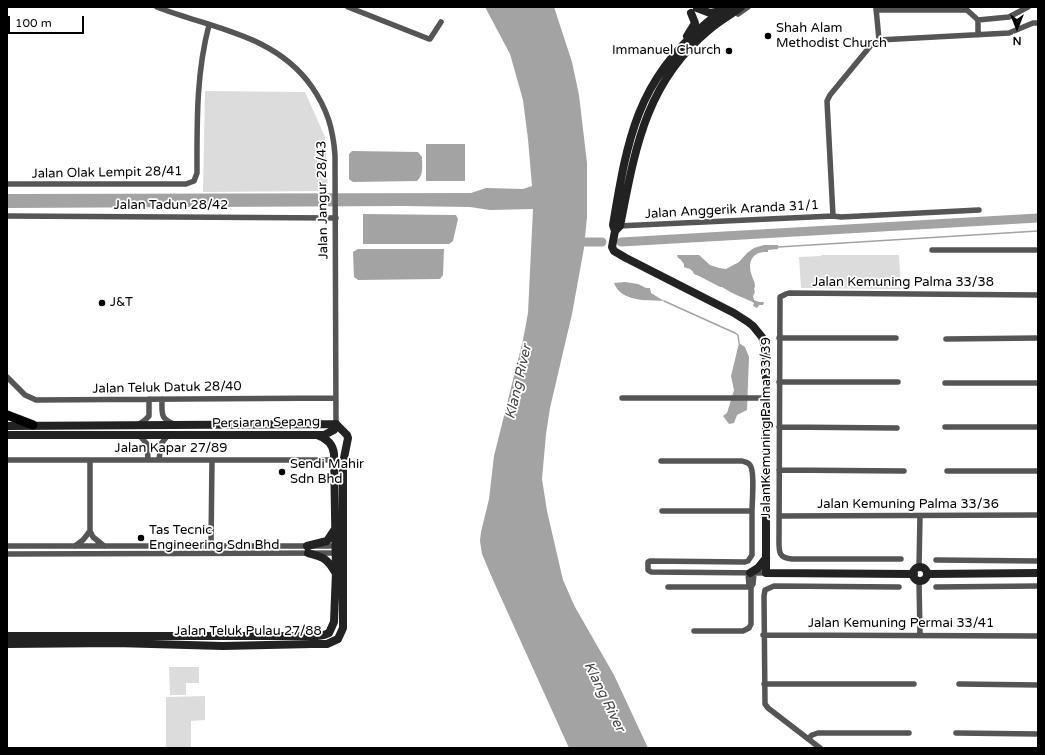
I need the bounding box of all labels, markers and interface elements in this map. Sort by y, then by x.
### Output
scale bar [10,8,86,34]
north arrow [997,8,1037,48]
text: 100 m [15,16,52,30]
place label: Shah Alam Methodist Church [776,21,887,52]
marker: Shah Alam Methodist Church [763,31,773,41]
text: N [1013,34,1021,47]
place label: Immanuel Church [612,43,721,59]
marker: Immanuel Church [724,46,734,56]
street label: Jalan Jangur 28/43 [314,141,332,259]
street label: Jalan Olak Lempit 28/41 [31,164,183,182]
street label: Jalan Tadun 28/42 [114,198,228,214]
street label: Jalan Anggerik Aranda 31/1 [645,198,819,222]
street label: Jalan Kemuning Palma 33/38 [812,275,994,291]
place label: J&T [110,295,133,311]
marker: J&T [97,298,107,308]
street label: Jalan Kemuning Palma 33/39 [759,337,775,519]
water label: Klang River [502,343,536,421]
street label: Jalan Teluk Datuk 28/40 [92,379,242,397]
street label: Persiaran Sepang [212,414,320,432]
street label: Jalan Kapar 27/89 [115,441,227,457]
place label: Sendi Mahir Sdn Bhd [290,457,364,488]
marker: Sendi Mahir Sdn Bhd [277,467,287,477]
street label: Jalan Kemuning Palma 33/36 [817,497,999,513]
place label: Tas Tecnic Engineering Sdn Bhd [149,523,279,554]
marker: Tas Tecnic Engineering Sdn Bhd [136,533,146,543]
street label: Jalan Kemuning Permai 33/41 [808,616,994,632]
street label: Jalan Teluk Pulau 27/88 [174,624,322,640]
water label: Klang River [580,659,628,735]

